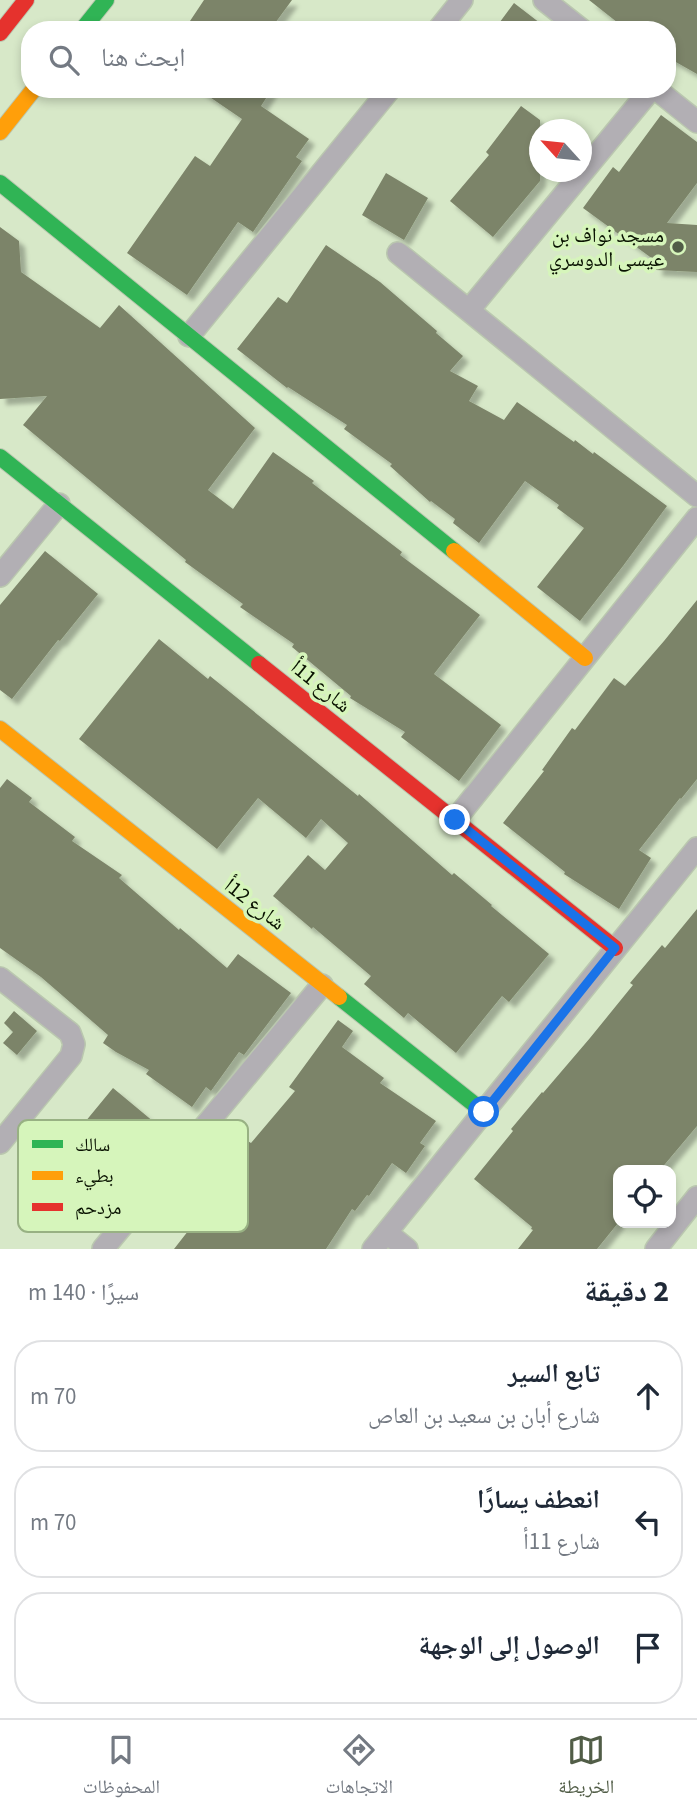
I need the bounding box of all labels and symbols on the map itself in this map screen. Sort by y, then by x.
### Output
north arrow [529,119,592,182]
place label: مسجد نواف بن عيسى الدوسري [549,220,664,275]
marker: مسجد نواف بن عيسى الدوسري [670,239,686,255]
street label: شارع 11أ [284,652,358,720]
route end [439,804,470,835]
street label: شارع 12أ [218,871,292,937]
route start [468,1096,499,1127]
legend [18,1120,248,1232]
text: سالك [75,1132,110,1159]
text: بطيء [75,1163,114,1191]
text: مزدحم [75,1195,121,1222]

